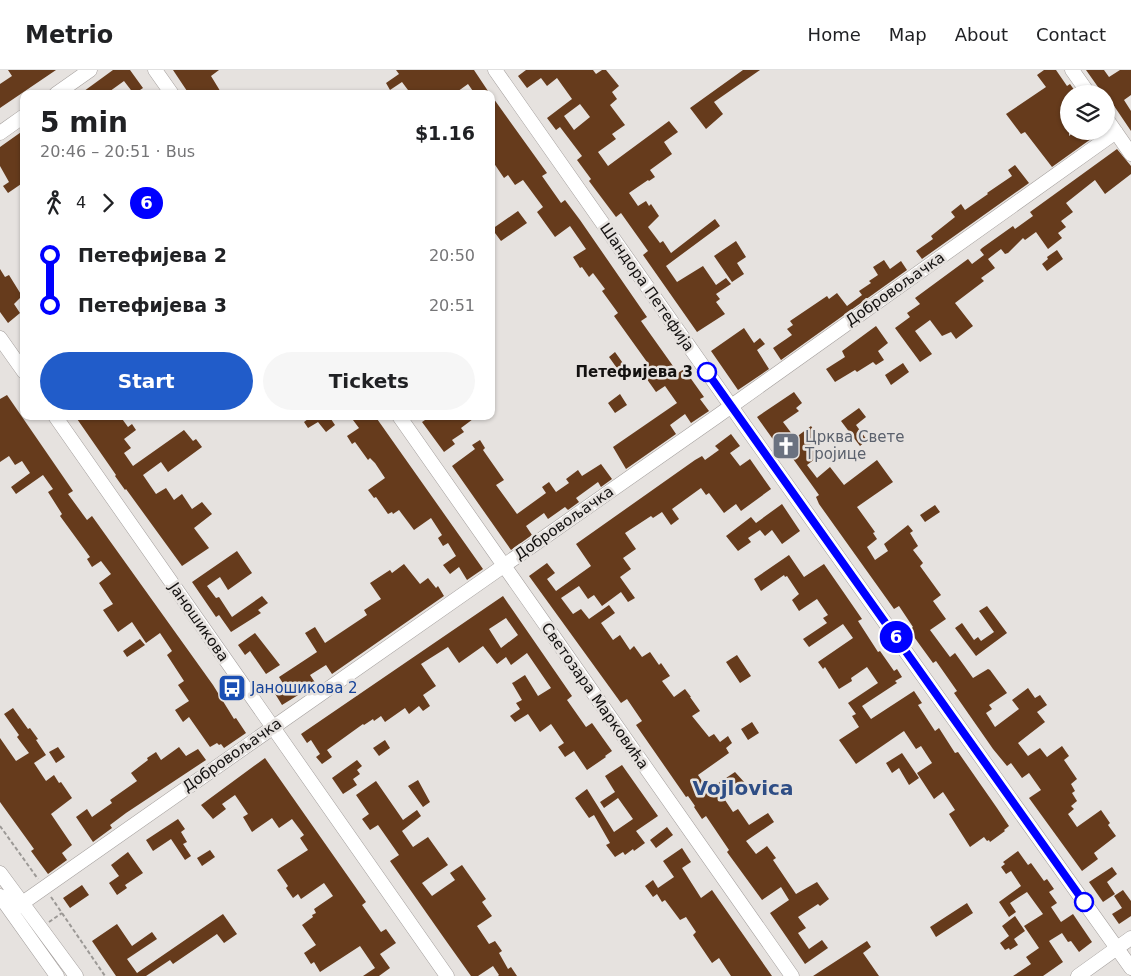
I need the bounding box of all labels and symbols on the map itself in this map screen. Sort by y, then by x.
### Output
street label: Шандора Петефија [596,219,698,355]
street label: Добровољачка [842,248,948,330]
marker: Петефијева 3 [697,362,717,382]
place label: Петефијева 3 [575,363,693,381]
place label: Црква Свете Тројице [804,428,905,463]
church icon: Црква Свете Тројице [771,431,801,461]
street label: Добровољачка [511,482,617,564]
street label: Јаношикова [165,578,233,665]
street label: Светозара Марковића [538,619,652,773]
line badge: 6 [880,621,912,653]
bus stop icon: Јаношикова 2 [217,673,247,703]
place label: Јаношикова 2 [250,679,358,697]
street label: Добровољачка [179,714,285,796]
district label: Vojlovica [693,776,793,800]
unlabelled marker [1074,892,1094,912]

